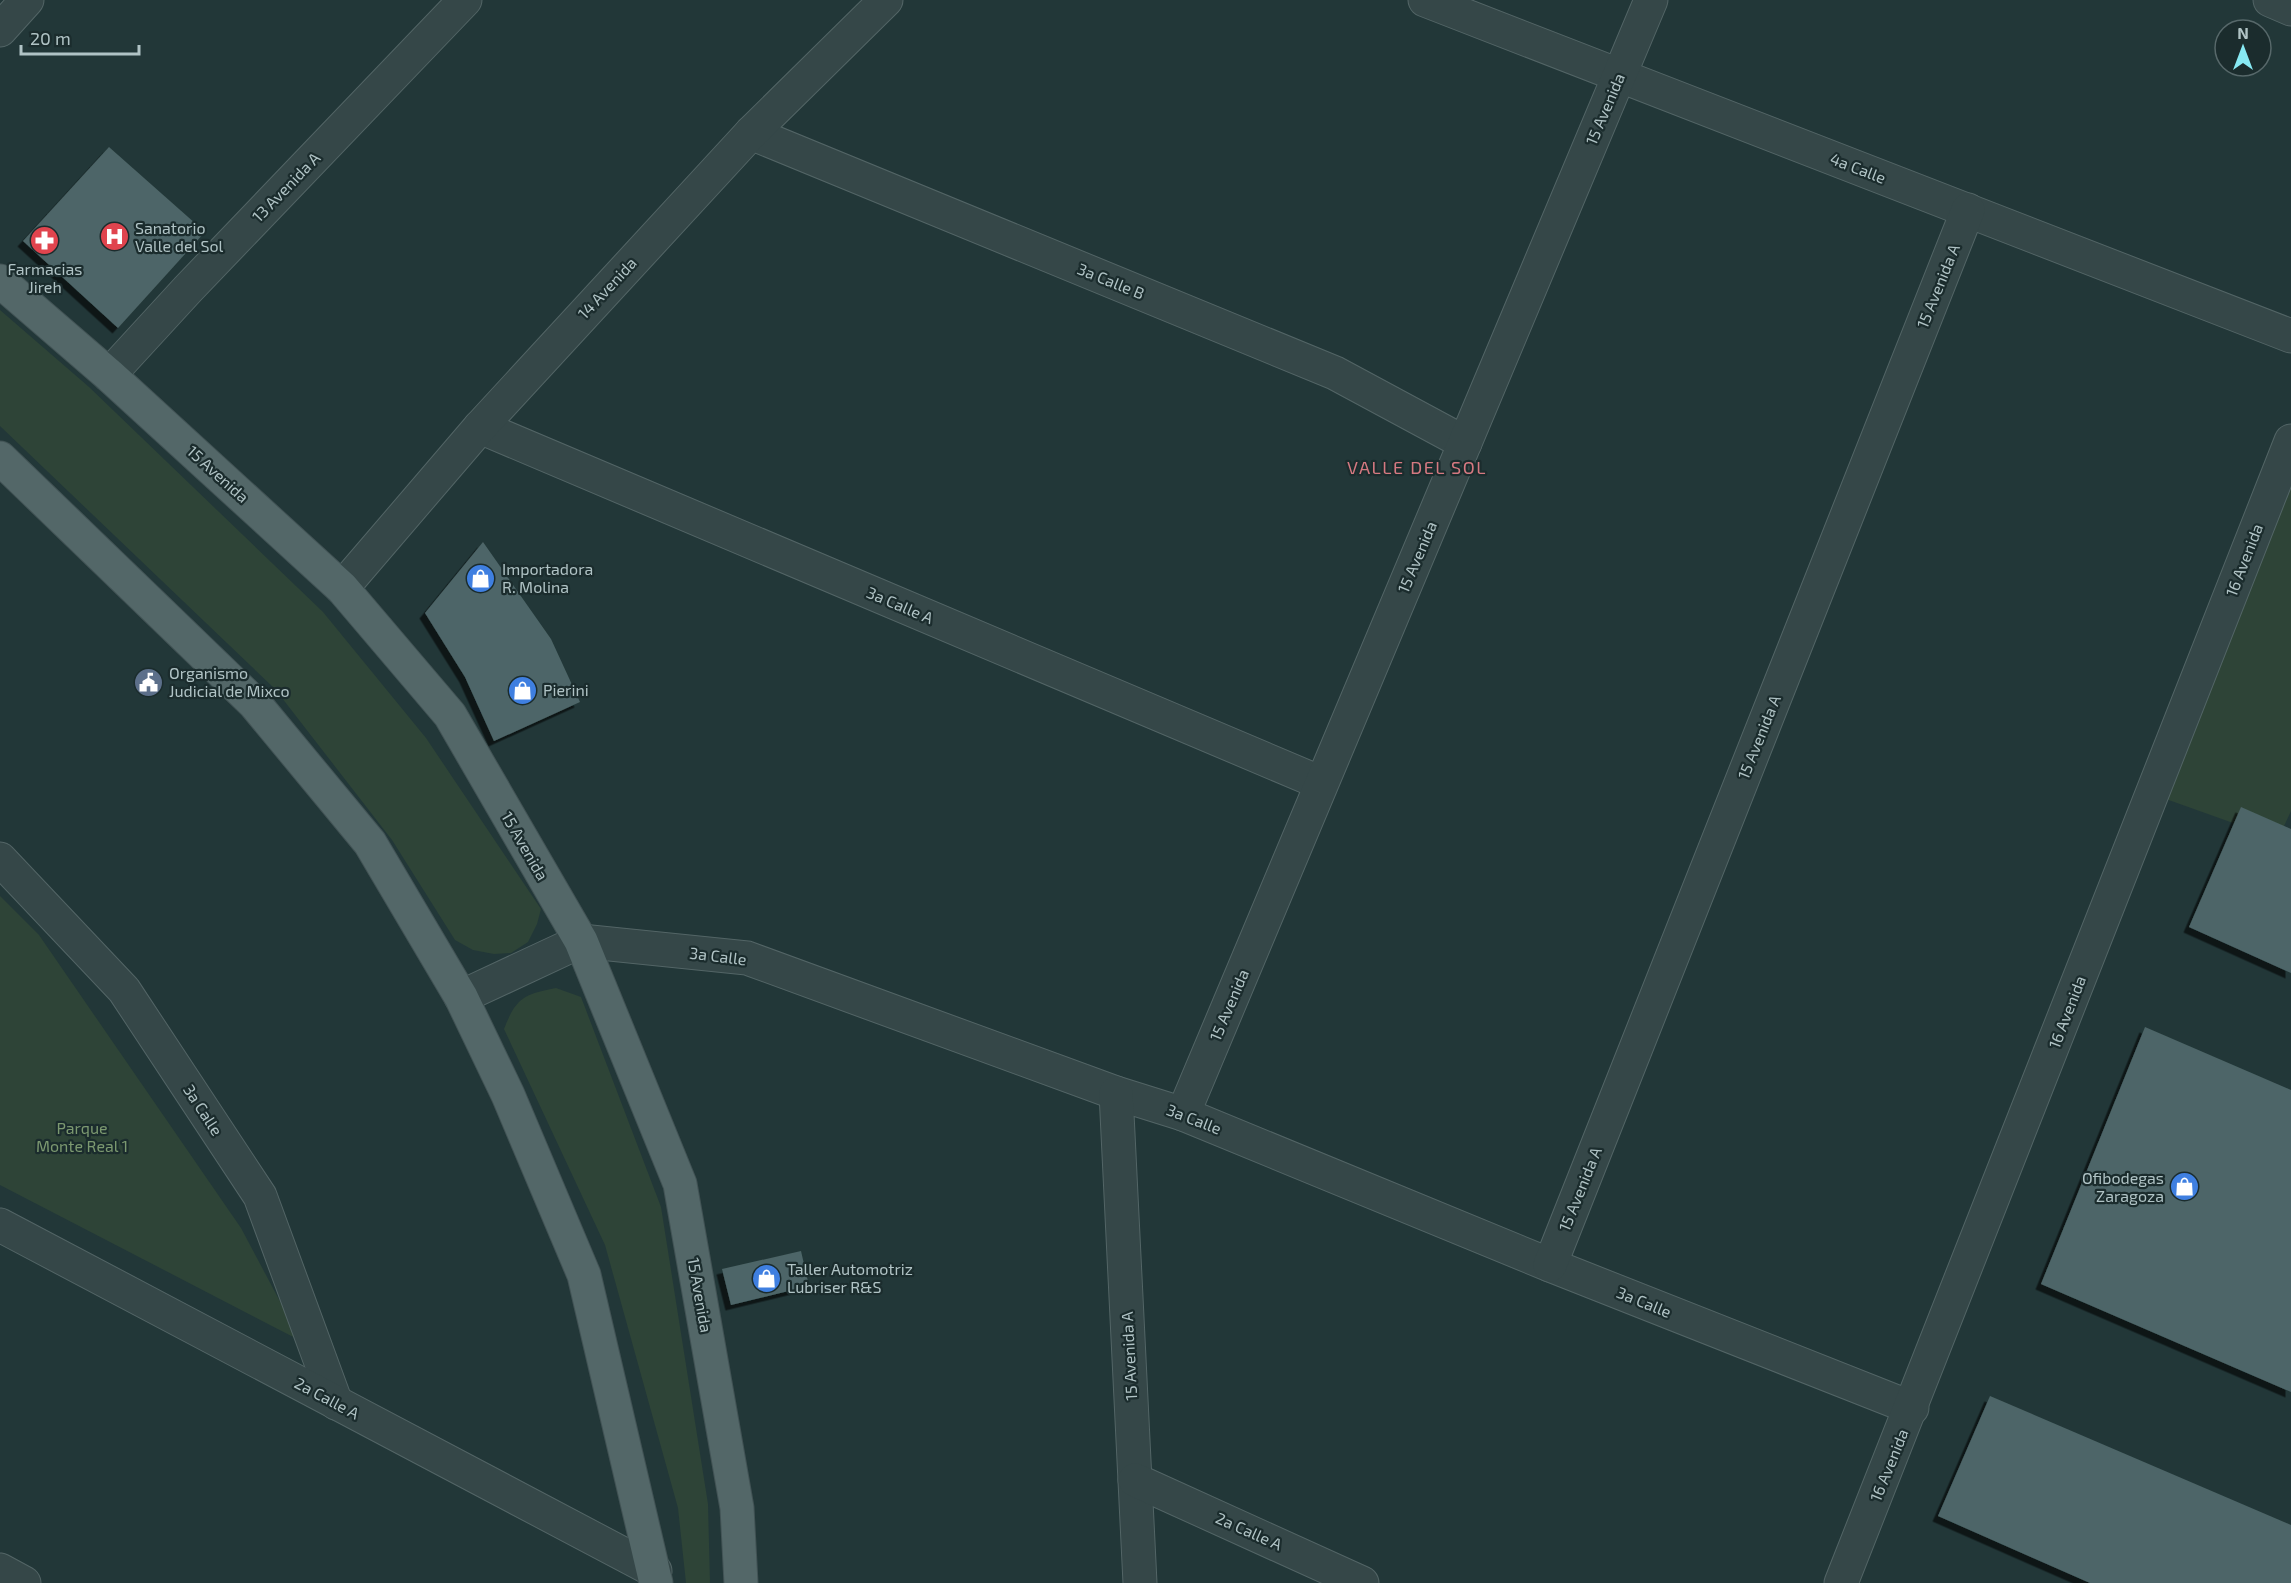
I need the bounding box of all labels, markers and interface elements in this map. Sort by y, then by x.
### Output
scale bar [21,18,140,56]
north arrow [2213,18,2273,78]
text: N [2237,23,2249,42]
text: 20 m [30,27,71,49]
street label: 15 Avenida [1581,70,1628,147]
street label: 13 Avenida A [248,148,324,225]
street label: 4a Calle [1828,148,1889,187]
place label: Sanatorio Valle del Sol [135,218,223,255]
hospital icon: Sanatorio Valle del Sol [98,221,130,253]
pharmacy icon: Farmacias Jireh [29,225,61,257]
street label: 15 Avenida A [1912,241,1963,331]
street label: 14 Avenida [573,253,640,322]
street label: 3a Calle B [1075,258,1148,303]
place label: Farmacias Jireh [8,259,82,296]
street label: 15 Avenida [184,441,253,506]
district label: VALLE DEL SOL [1347,456,1487,478]
street label: 15 Avenida [1393,518,1440,595]
street label: 16 Avenida [2221,521,2266,599]
place label: Importadora R. Molina [502,559,593,596]
shop icon: Importadora R. Molina [465,562,497,594]
street label: 3a Calle A [864,582,936,627]
place label: Organismo Judicial de Mixco [169,663,290,700]
public building icon: Organismo Judicial de Mixco [132,666,164,698]
shop icon: Pierini [506,674,538,706]
place label: Pierini [543,680,589,699]
street label: 15 Avenida A [1733,692,1784,782]
street label: 15 Avenida [498,808,553,883]
street label: 3a Calle [688,943,748,968]
street label: 15 Avenida [1205,966,1252,1043]
street label: 16 Avenida [2044,973,2089,1051]
street label: 3a Calle [180,1081,227,1139]
street label: 3a Calle [1164,1099,1224,1138]
park label: Parque Monte Real 1 [36,1118,128,1155]
street label: 15 Avenida A [1554,1144,1605,1234]
place label: Ofibodegas Zaragoza [2082,1168,2164,1205]
shop icon: Ofibodegas Zaragoza [2169,1171,2201,1203]
street label: 15 Avenida [685,1256,716,1334]
place label: Taller Automotriz Lubriser R&S [787,1259,913,1296]
shop icon: Taller Automotriz Lubriser R&S [750,1262,782,1294]
street label: 3a Calle [1614,1282,1674,1321]
street label: 15 Avenida A [1117,1311,1140,1401]
street label: 2a Calle A [292,1373,363,1423]
street label: 16 Avenida [1865,1426,1912,1504]
street label: 2a Calle A [1213,1508,1285,1554]

